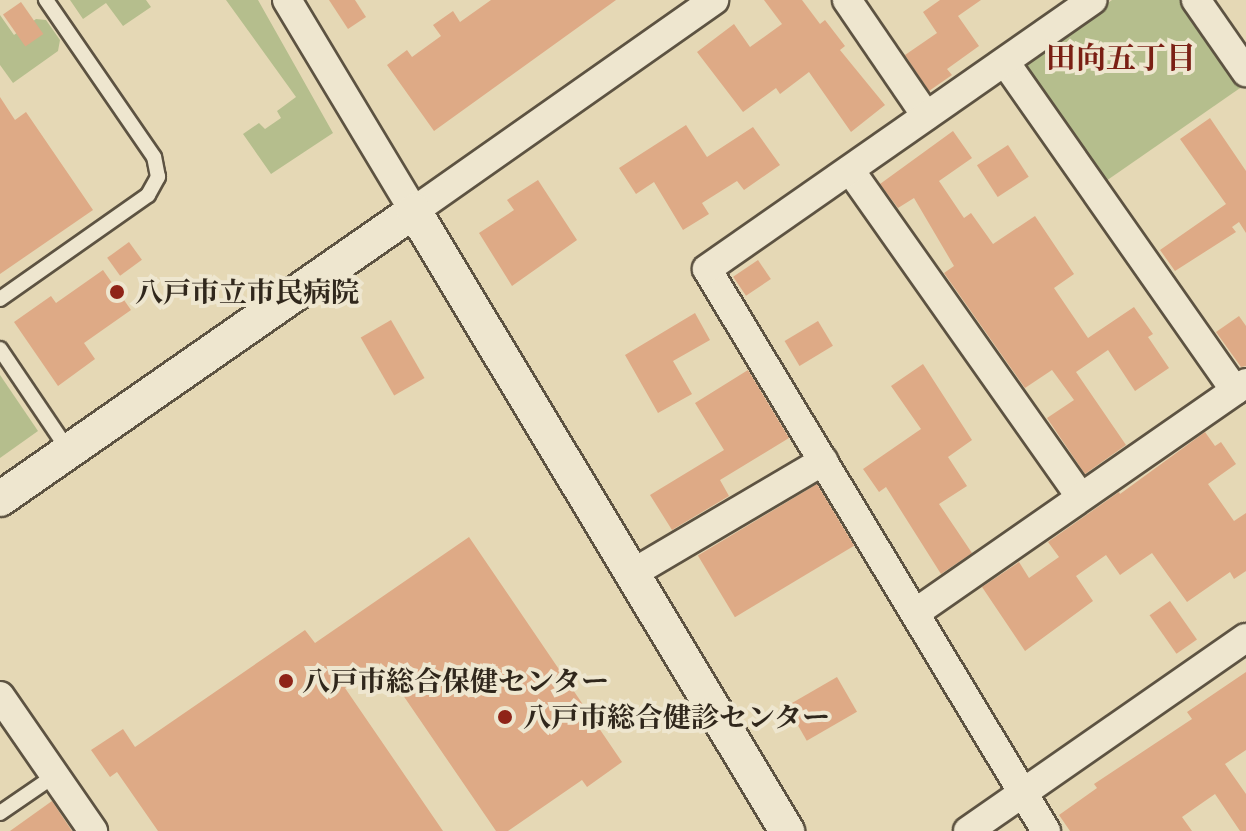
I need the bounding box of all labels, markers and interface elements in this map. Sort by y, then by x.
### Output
district label: 田向五丁目 [1046,40,1196,76]
place label: 八戸市立市民病院 [135,275,359,309]
marker: 八戸市立市民病院 [106,281,128,303]
place label: 八戸市総合保健センター [302,664,610,698]
marker: 八戸市総合保健センター [277,672,295,690]
place label: 八戸市総合健診センター [523,700,831,734]
marker: 八戸市総合健診センター [494,706,516,728]

